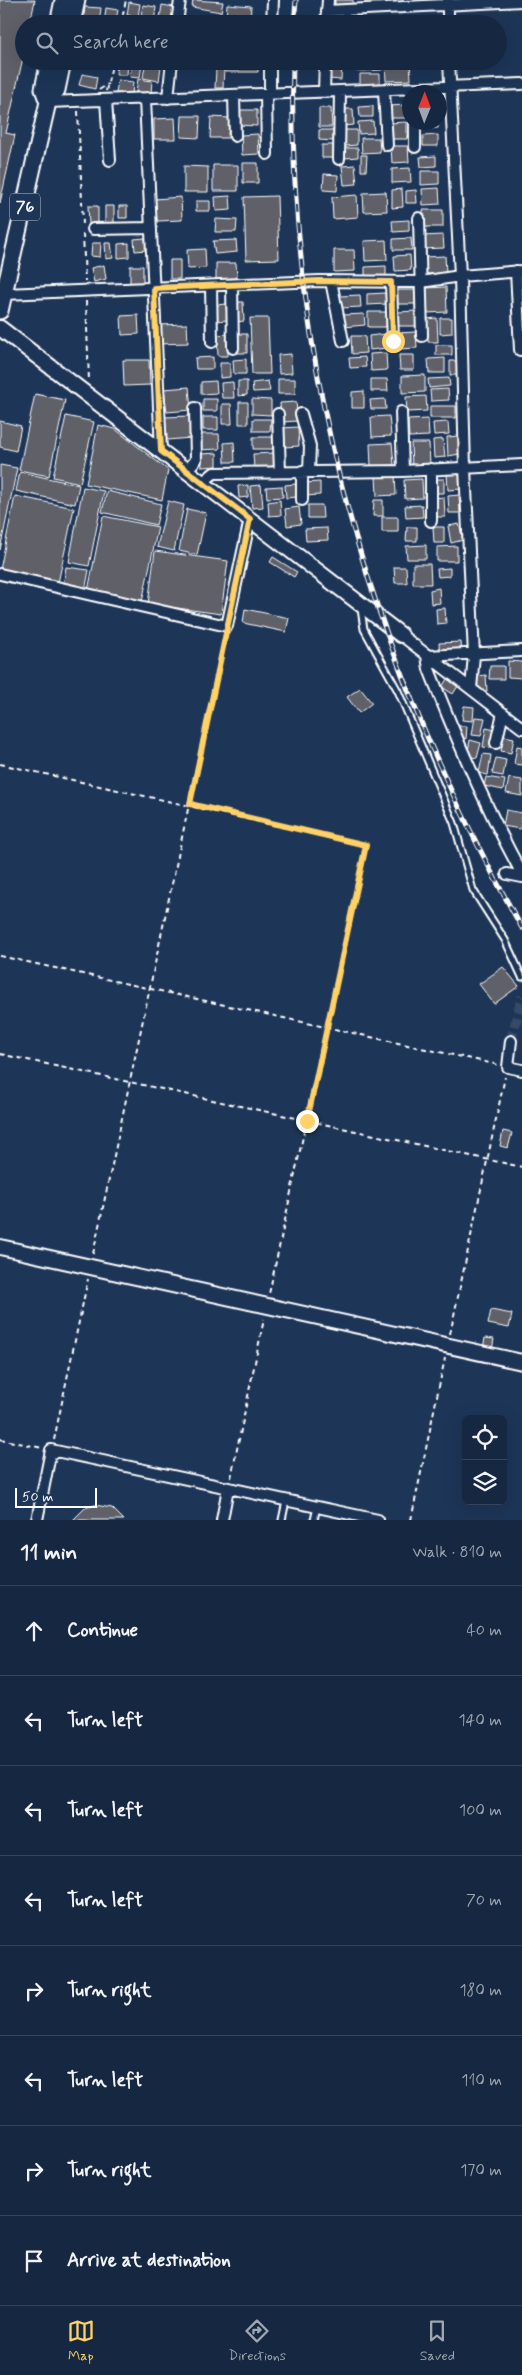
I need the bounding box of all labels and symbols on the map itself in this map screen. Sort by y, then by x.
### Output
north arrow [402,85,447,130]
road number: 76 [10,193,40,220]
route start [382,330,405,353]
route end [296,1110,319,1133]
scale bar [15,1485,98,1508]

